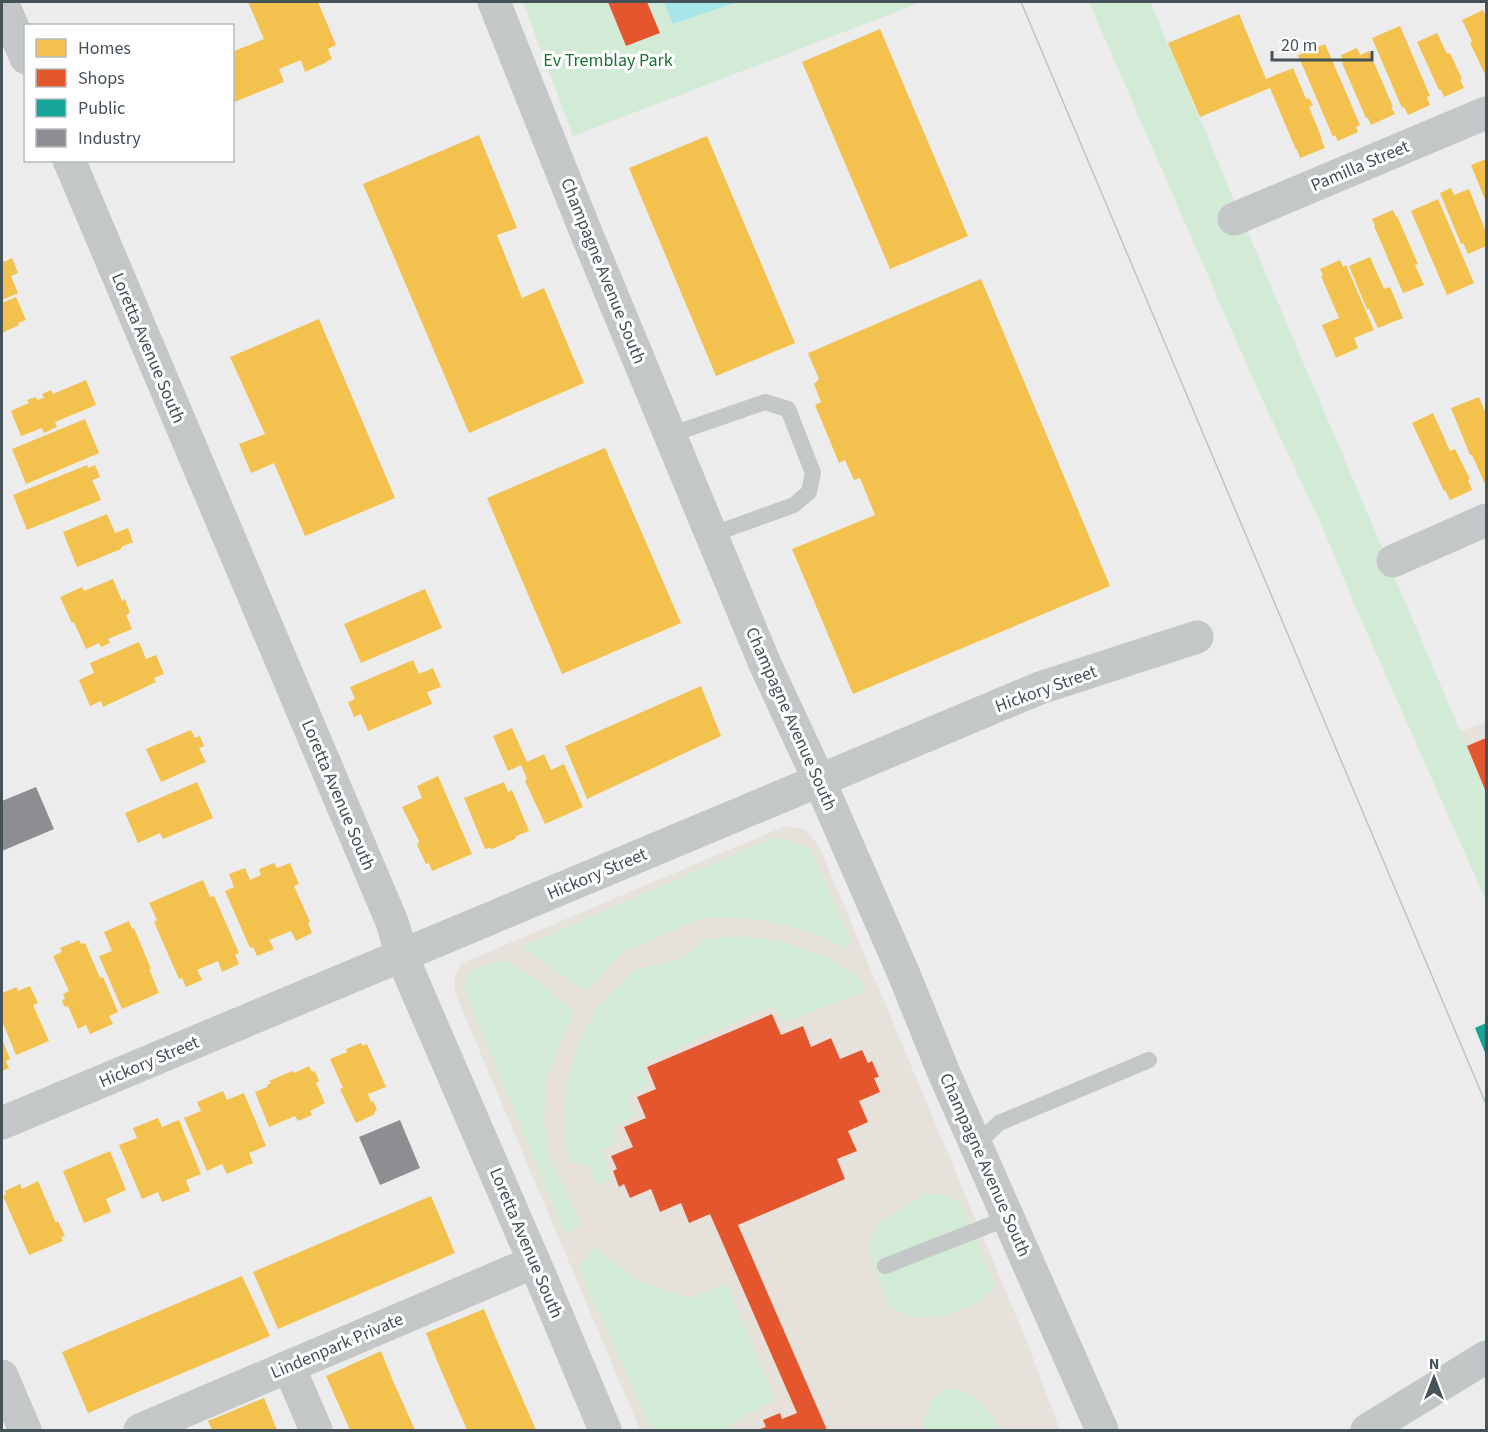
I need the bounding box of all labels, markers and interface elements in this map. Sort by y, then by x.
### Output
legend [24,24,234,162]
scale bar [1272,24,1372,62]
text: 20 m [1281,33,1317,58]
text: Homes [78,36,131,61]
park label: Ev Tremblay Park [543,48,673,73]
text: Shops [78,66,125,91]
text: Public [78,96,125,121]
text: Industry [78,126,141,151]
street label: Pamilla Street [1307,134,1413,198]
street label: Champagne Avenue South [554,174,652,368]
street label: Loretta Avenue South [105,269,191,427]
street label: Champagne Avenue South [739,623,843,815]
street label: Hickory Street [992,659,1100,719]
street label: Loretta Avenue South [295,716,381,874]
street label: Hickory Street [543,842,651,906]
street label: Hickory Street [95,1030,203,1094]
street label: Champagne Avenue South [933,1069,1037,1261]
street label: Loretta Avenue South [483,1164,569,1322]
street label: Lindenpark Private [267,1307,407,1385]
north arrow [1404,1348,1464,1408]
text: N [1429,1353,1439,1375]

